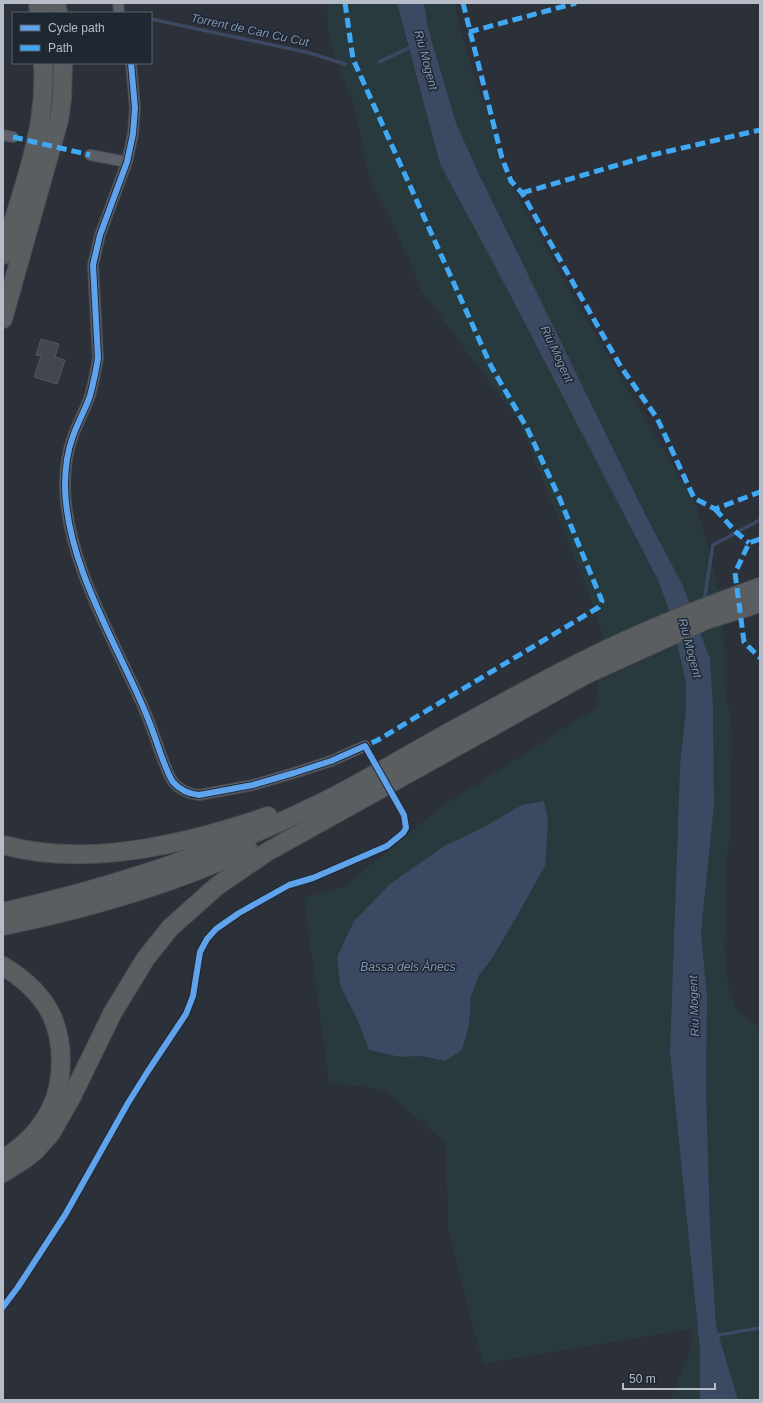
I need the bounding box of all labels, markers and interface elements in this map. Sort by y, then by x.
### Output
water label: Torrent de Can Cu Cut [190,11,311,49]
legend [12,12,152,64]
text: Cycle path [48,21,105,35]
water label: Riu Mogent [411,29,441,92]
text: Path [48,41,73,55]
water label: Riu Mogent [538,323,577,385]
water label: Riu Mogent [675,617,705,680]
water label: Bassa dels Ànecs [360,959,456,974]
water label: Riu Mogent [686,974,702,1037]
scale bar [623,1365,715,1391]
text: 50 m [629,1372,656,1386]

